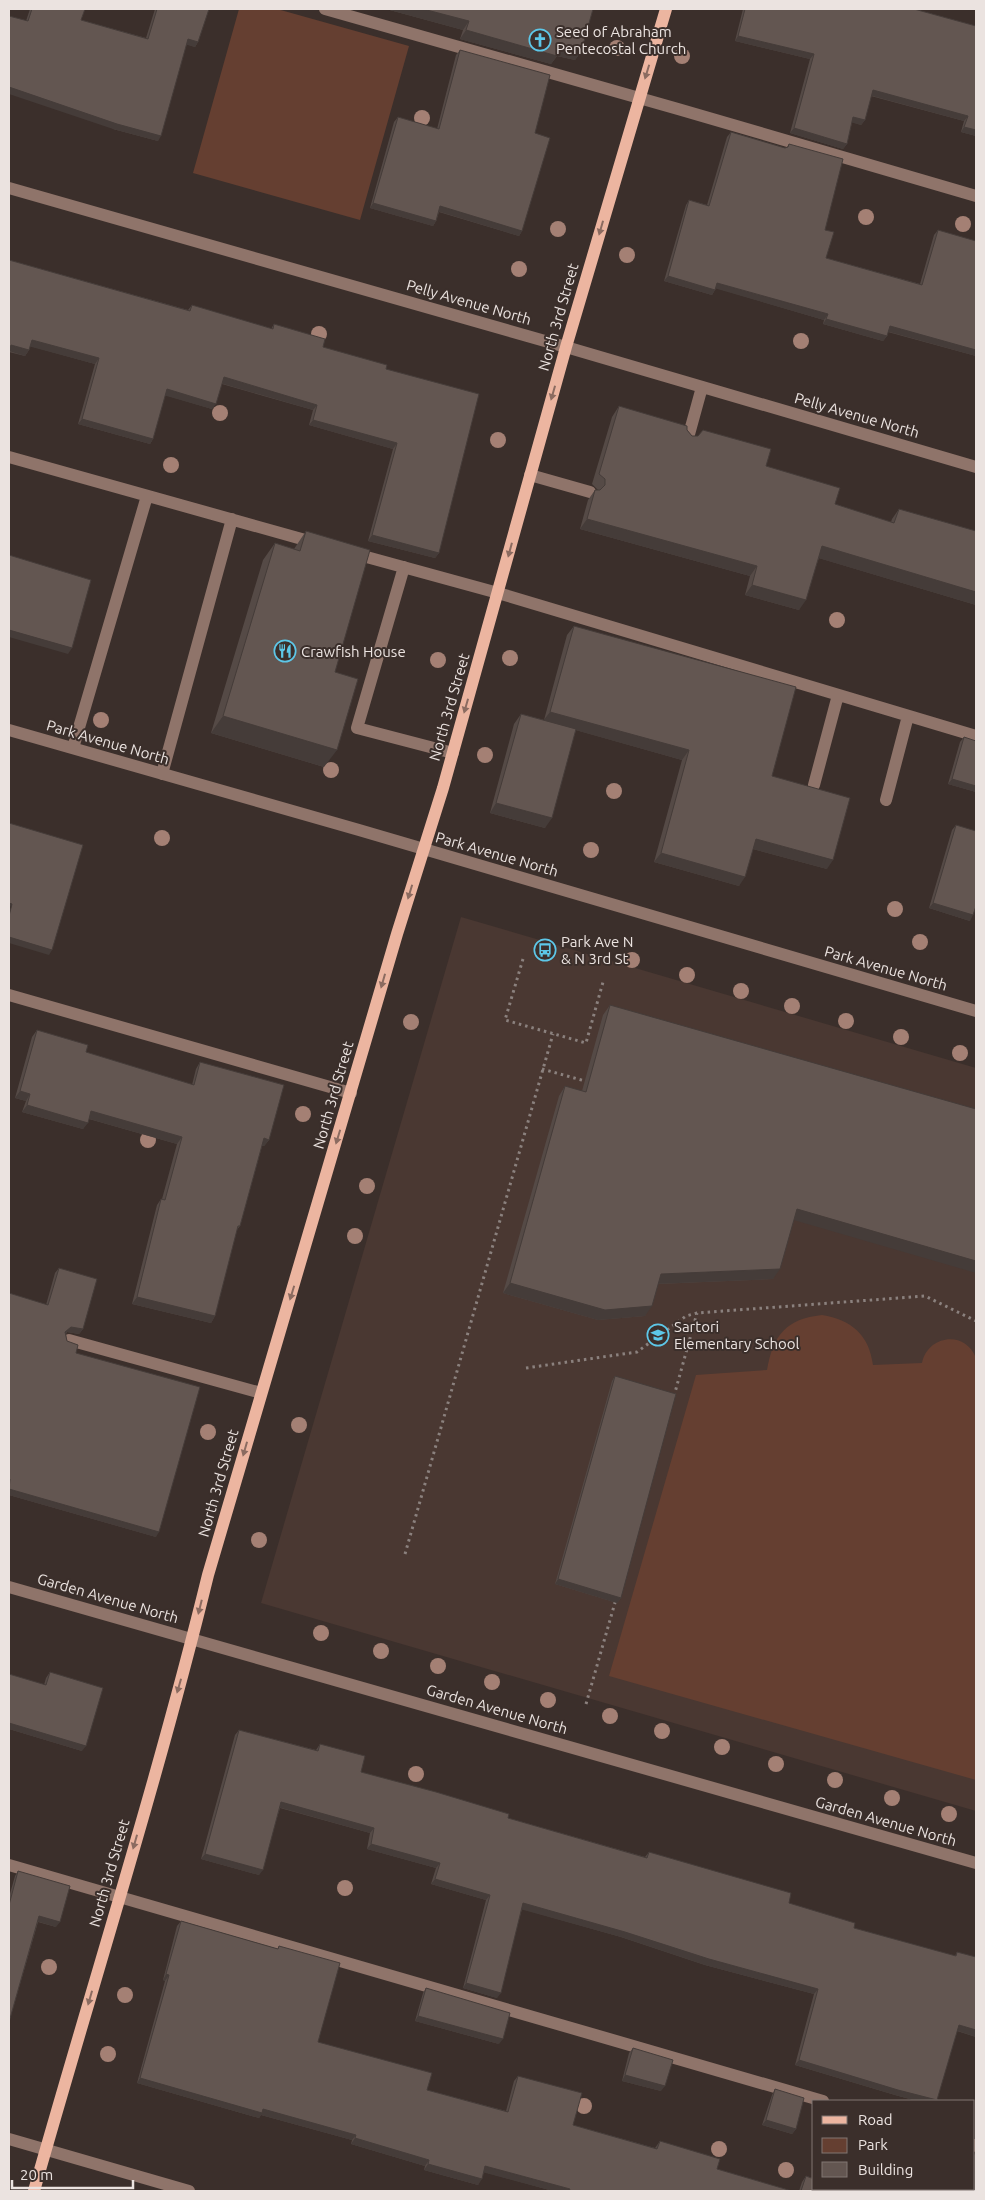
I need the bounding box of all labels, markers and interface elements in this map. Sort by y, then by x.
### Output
place label: Seed of Abraham Pentecostal Church [556,23,686,57]
church icon: Seed of Abraham Pentecostal Church [528,28,552,52]
one-way arrow [642,65,650,80]
one-way arrow [596,220,604,235]
street label: North 3rd Street [534,261,582,373]
street label: Pelly Avenue North [405,276,533,328]
one-way arrow [549,386,557,401]
street label: Pelly Avenue North [793,389,921,441]
one-way arrow [505,543,513,558]
restaurant icon: Crawfish House [273,639,297,663]
place label: Crawfish House [301,643,406,660]
street label: North 3rd Street [425,651,473,763]
one-way arrow [461,699,469,714]
street label: Park Avenue North [45,716,171,768]
street label: Park Avenue North [434,828,560,880]
one-way arrow [406,884,414,899]
place label: Park Ave N & N 3rd St [561,933,634,967]
bus stop icon: Park Ave N & N 3rd St [533,938,557,962]
street label: Park Avenue North [823,942,949,994]
one-way arrow [379,974,387,989]
street label: North 3rd Street [309,1039,357,1151]
one-way arrow [333,1130,341,1145]
one-way arrow [287,1285,295,1300]
place label: Sartori Elementary School [674,1318,800,1352]
school or university icon: Sartori Elementary School [646,1323,670,1347]
street label: North 3rd Street [194,1427,242,1539]
one-way arrow [241,1441,249,1456]
street label: Garden Avenue North [35,1570,181,1626]
one-way arrow [196,1600,204,1615]
one-way arrow [174,1678,182,1693]
street label: Garden Avenue North [424,1681,570,1737]
street label: Garden Avenue North [813,1793,959,1849]
street label: North 3rd Street [85,1817,133,1929]
one-way arrow [131,1835,139,1850]
one-way arrow [86,1991,94,2006]
legend [812,2100,975,2190]
text: Road [858,2111,893,2128]
text: Park [858,2136,888,2153]
scale bar [12,2158,134,2190]
text: Building [858,2161,913,2178]
text: 20 m [20,2166,53,2183]

